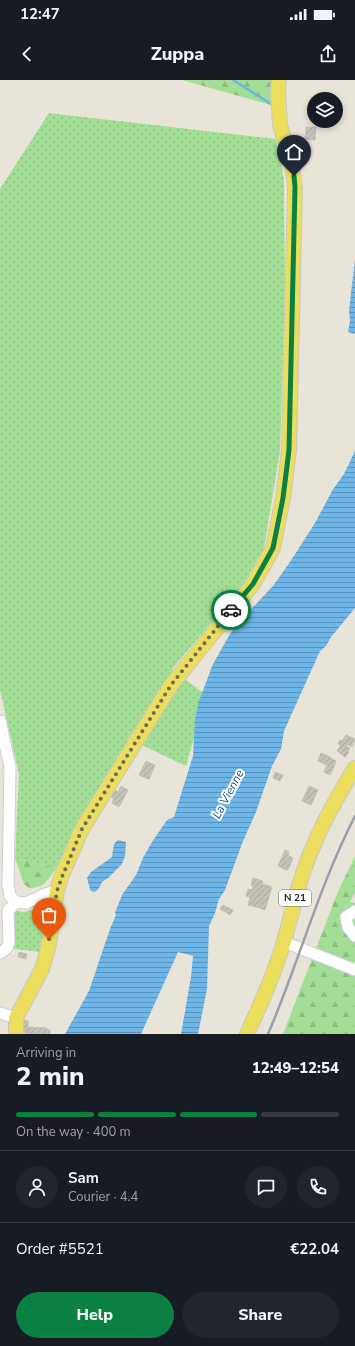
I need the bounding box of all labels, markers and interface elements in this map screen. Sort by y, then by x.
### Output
text: 12:47 [20,4,60,24]
text: Zuppa [151,42,204,66]
icon: back [16,43,38,65]
icon: share [317,43,339,65]
map controls [307,92,343,128]
button: layers [307,92,343,128]
pin [277,135,311,176]
icon: home [283,141,305,163]
courier [211,590,251,630]
icon: car [220,599,242,621]
water label: La Vienne [208,766,248,821]
road number: N 21 [279,890,311,906]
pin [32,898,66,939]
icon: bag [38,904,60,926]
text: Arriving in [16,1044,76,1062]
text: 12:49–12:54 [252,1058,339,1078]
text: 2 min [16,1059,84,1094]
text: On the way · 400 m [16,1123,131,1141]
button: person [16,1166,58,1208]
button: chat [245,1166,287,1208]
button: phone [297,1166,339,1208]
text: Sam [68,1168,99,1188]
text: Courier · 4.4 [68,1188,138,1206]
text: Order #5521 [16,1239,104,1259]
text: €22.04 [290,1239,339,1259]
button: Help [16,1292,174,1338]
button: Share [182,1292,339,1338]

